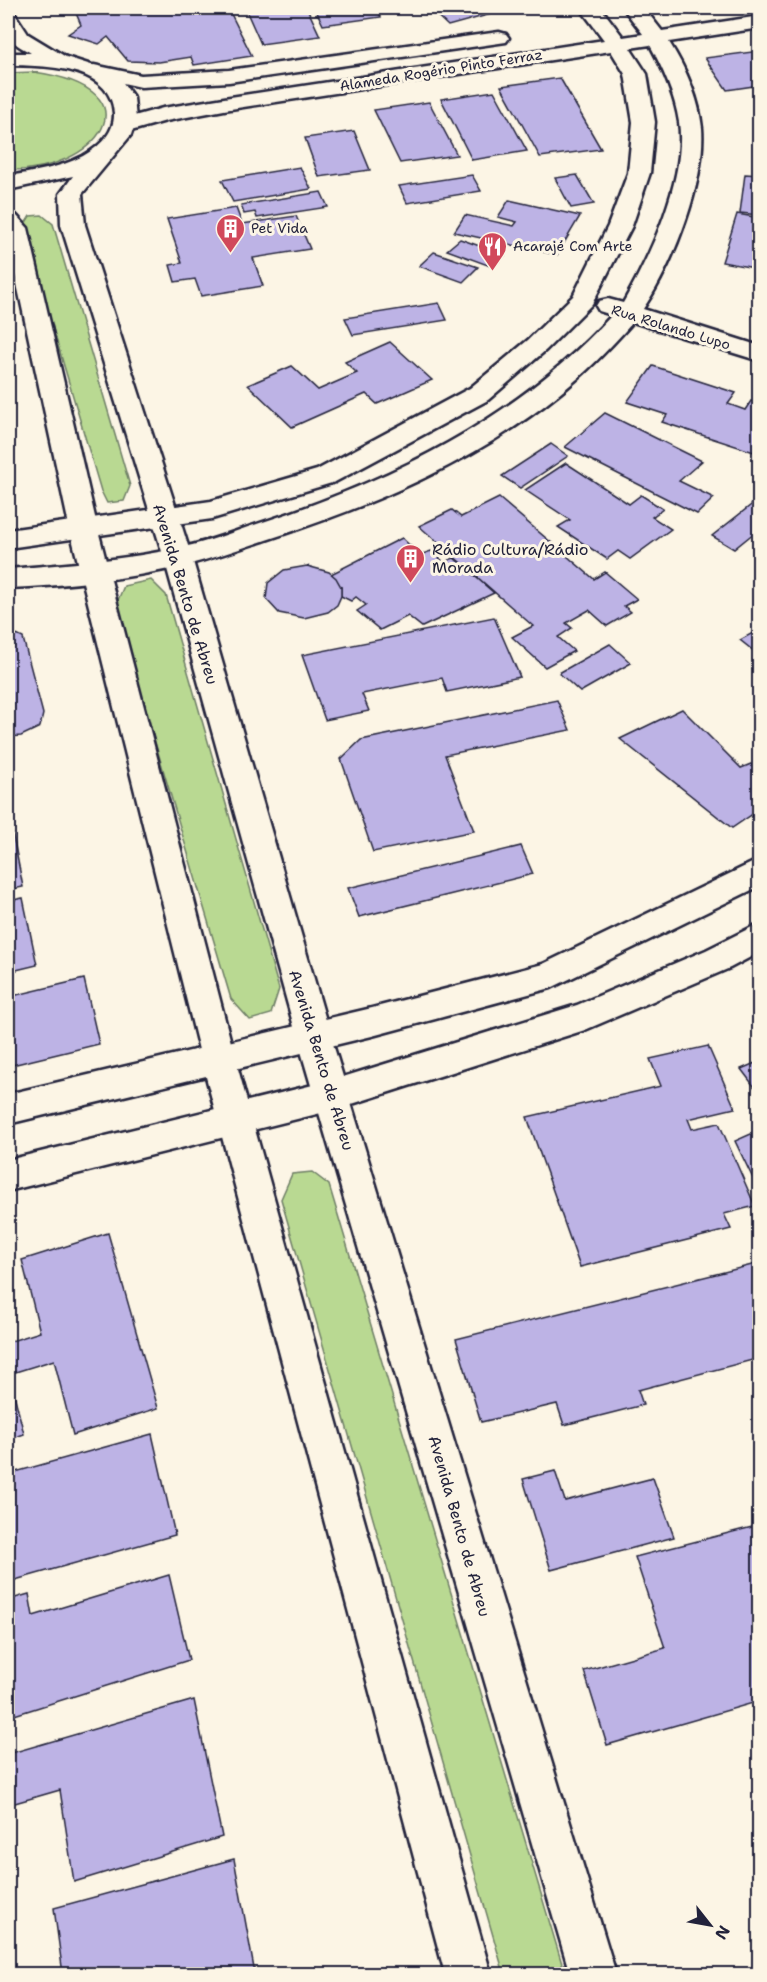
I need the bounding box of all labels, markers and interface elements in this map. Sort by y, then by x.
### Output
street label: Alameda Rogério Pinto Ferraz [338,45,544,95]
building icon: Pet Vida [214,212,246,254]
place label: Pet Vida [251,219,308,237]
restaurant icon: Acarajé Com Arte [476,230,508,272]
place label: Acarajé Com Arte [513,237,633,255]
street label: Rua Rolando Lupo [609,300,733,354]
street label: Avenida Bento de Abreu [148,501,223,687]
place label: Rádio Cultura/Rádio Morada [432,539,588,578]
building icon: Rádio Cultura/Rádio Morada [395,542,427,584]
street label: Avenida Bento de Abreu [284,967,359,1153]
street label: Avenida Bento de Abreu [424,1433,495,1619]
north arrow [680,1895,740,1955]
text: N [710,1922,735,1943]

